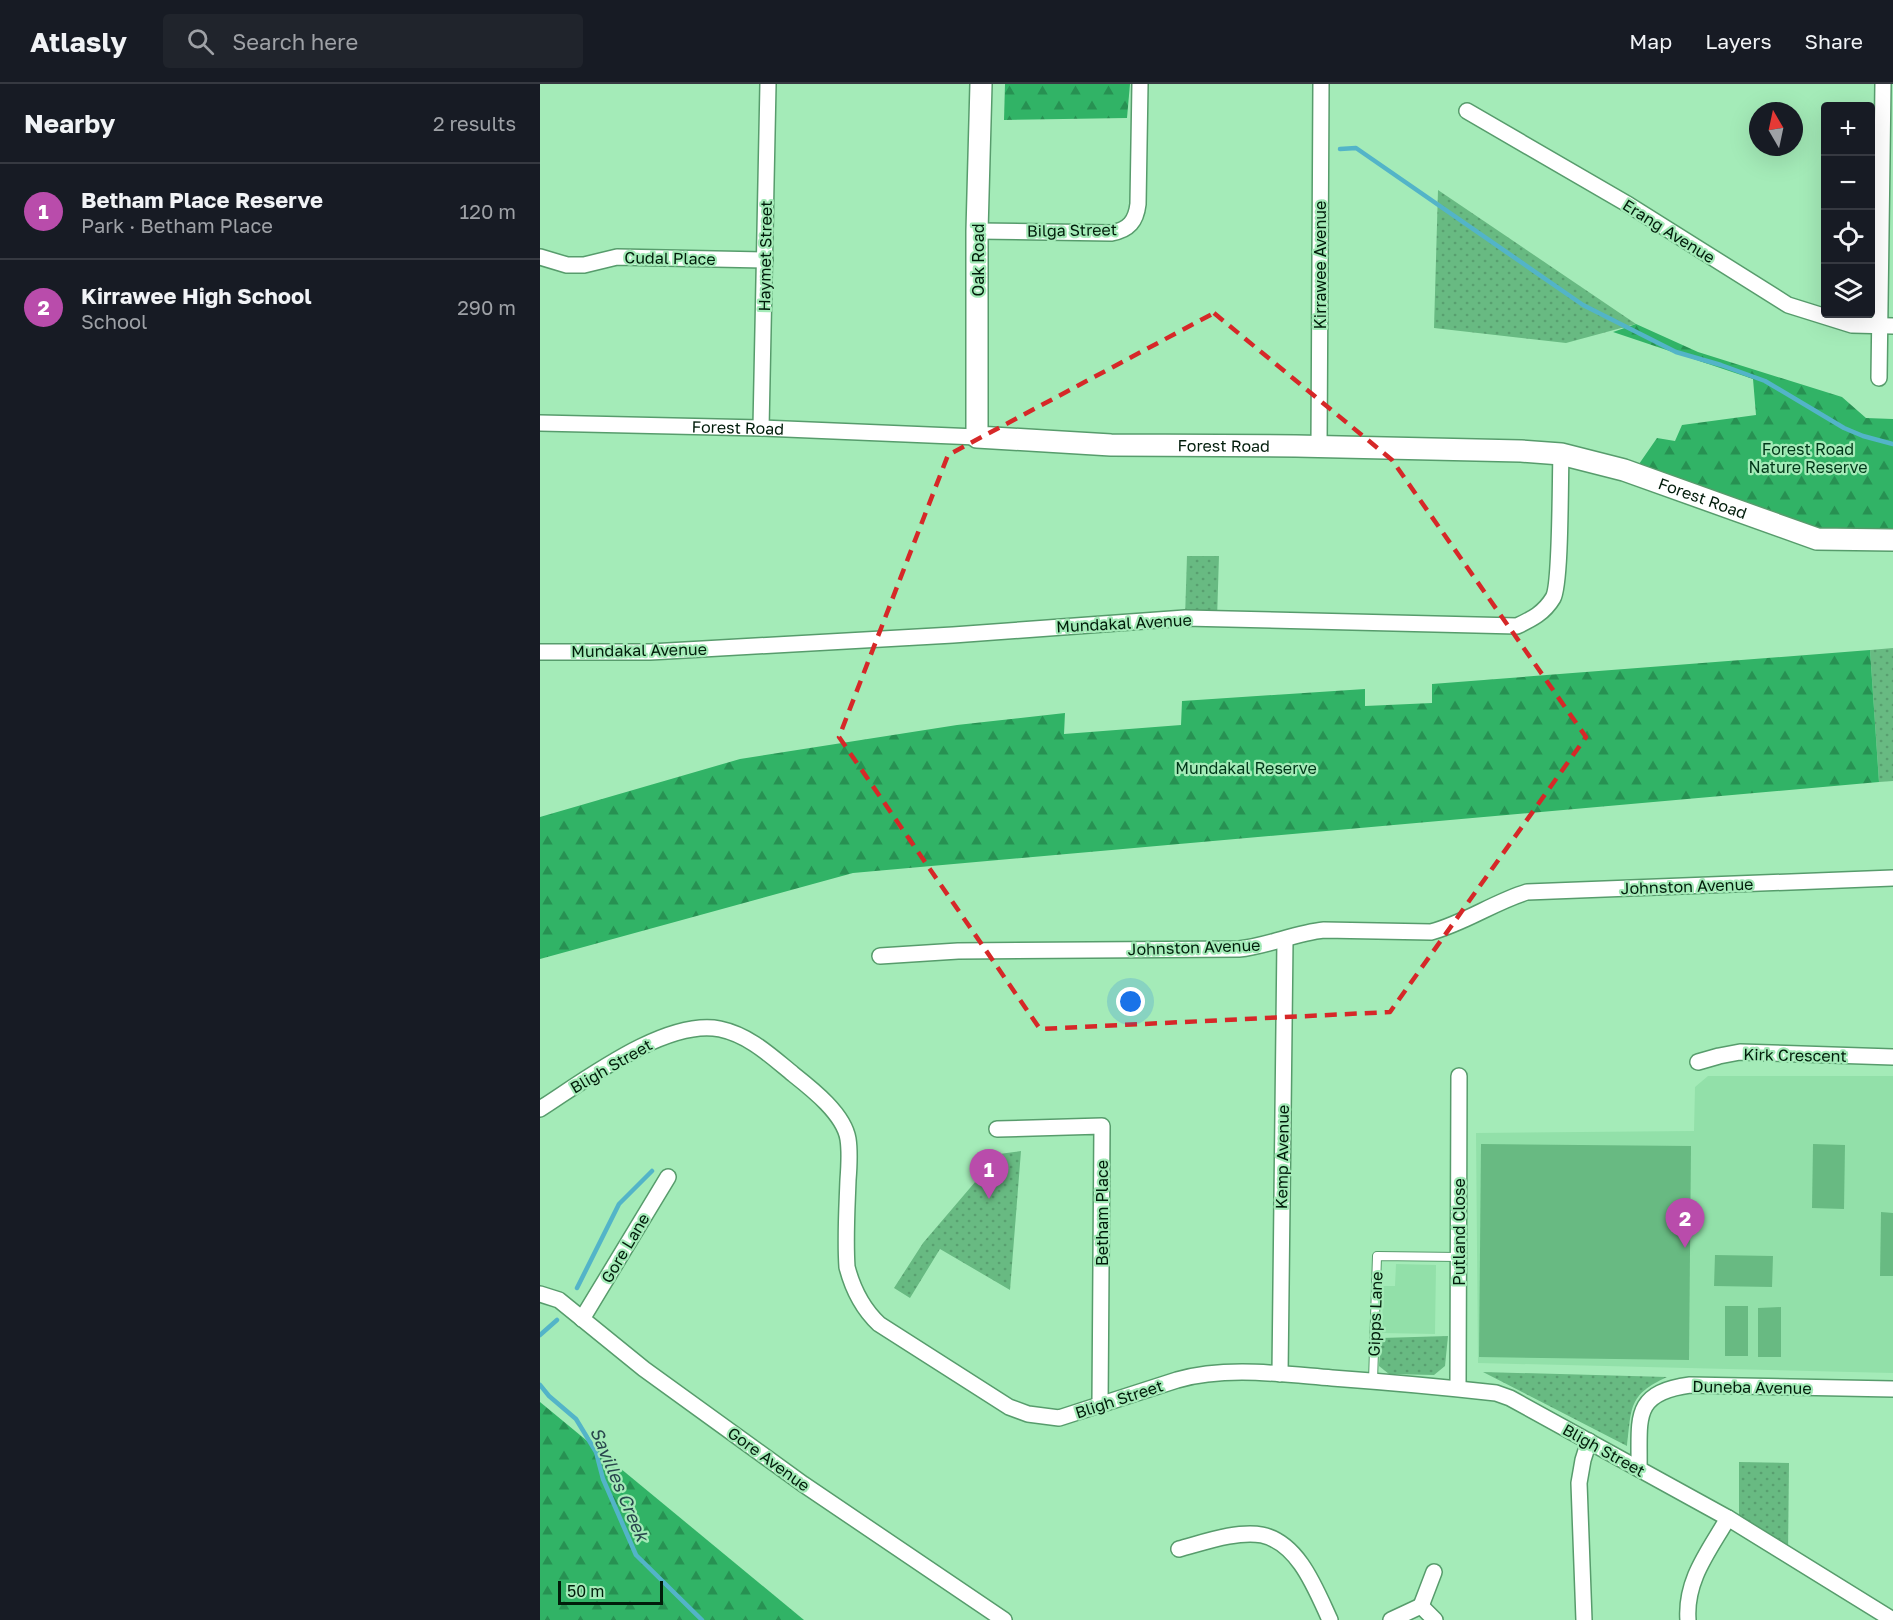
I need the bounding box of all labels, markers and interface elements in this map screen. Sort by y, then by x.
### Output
search box [163,14,583,68]
text: Atlasly [30,25,127,58]
icon: search [184,25,217,58]
text: Search here [232,28,358,55]
text: Map [1629,28,1672,54]
text: Layers [1705,28,1772,54]
text: Share [1805,28,1863,54]
north arrow [1749,102,1803,156]
map controls [1821,102,1875,318]
button: + [1821,102,1875,156]
text: Nearby [24,108,115,139]
text: 2 results [433,111,516,135]
button: − [1821,156,1875,210]
text: Betham Place Reserve [81,186,323,213]
street label: Erang Avenue [1619,195,1719,267]
text: 1 [38,199,49,223]
text: 120 m [460,199,516,223]
street label: Haymet Street [754,200,776,312]
street label: Kirrawee Avenue [1310,201,1330,329]
button: locate [1821,210,1875,264]
text: Park · Betham Place [81,213,273,237]
street label: Bilga Street [1027,219,1117,241]
street label: Oak Road [968,223,988,297]
street label: Cudal Place [624,247,716,269]
button: layers [1821,264,1875,318]
text: Kirrawee High School [81,282,312,309]
text: 2 [37,295,50,319]
text: 290 m [457,295,516,319]
text: School [81,309,147,333]
street label: Forest Road [691,416,785,439]
street label: Forest Road [1177,435,1270,456]
park label: Forest Road Nature Reserve [1749,439,1867,477]
street label: Forest Road [1656,473,1750,523]
street label: Mundakal Avenue [1056,609,1192,637]
street label: Mundakal Avenue [571,639,707,661]
park label: Mundakal Reserve [1175,758,1317,778]
street label: Johnston Avenue [1620,874,1754,898]
street label: Johnston Avenue [1127,935,1261,959]
your location [1116,987,1145,1016]
street label: Bligh Street [567,1035,655,1097]
street label: Kirk Crescent [1743,1044,1847,1066]
street label: Kemp Avenue [1271,1105,1293,1209]
pin: 1 [970,1150,1008,1199]
street label: Betham Place [1092,1160,1112,1266]
street label: Putland Close [1449,1178,1469,1286]
pin: 2 [1666,1198,1704,1248]
street label: Gore Lane [596,1210,654,1286]
street label: Gipps Lane [1364,1271,1386,1357]
street label: Bligh Street [1073,1375,1165,1423]
street label: Duneba Avenue [1692,1376,1812,1398]
street label: Bligh Street [1559,1419,1649,1481]
street label: Gore Avenue [724,1422,814,1496]
water label: Savilles Creek [586,1423,655,1546]
scale bar [558,1578,663,1606]
text: 50 m [567,1581,604,1601]

